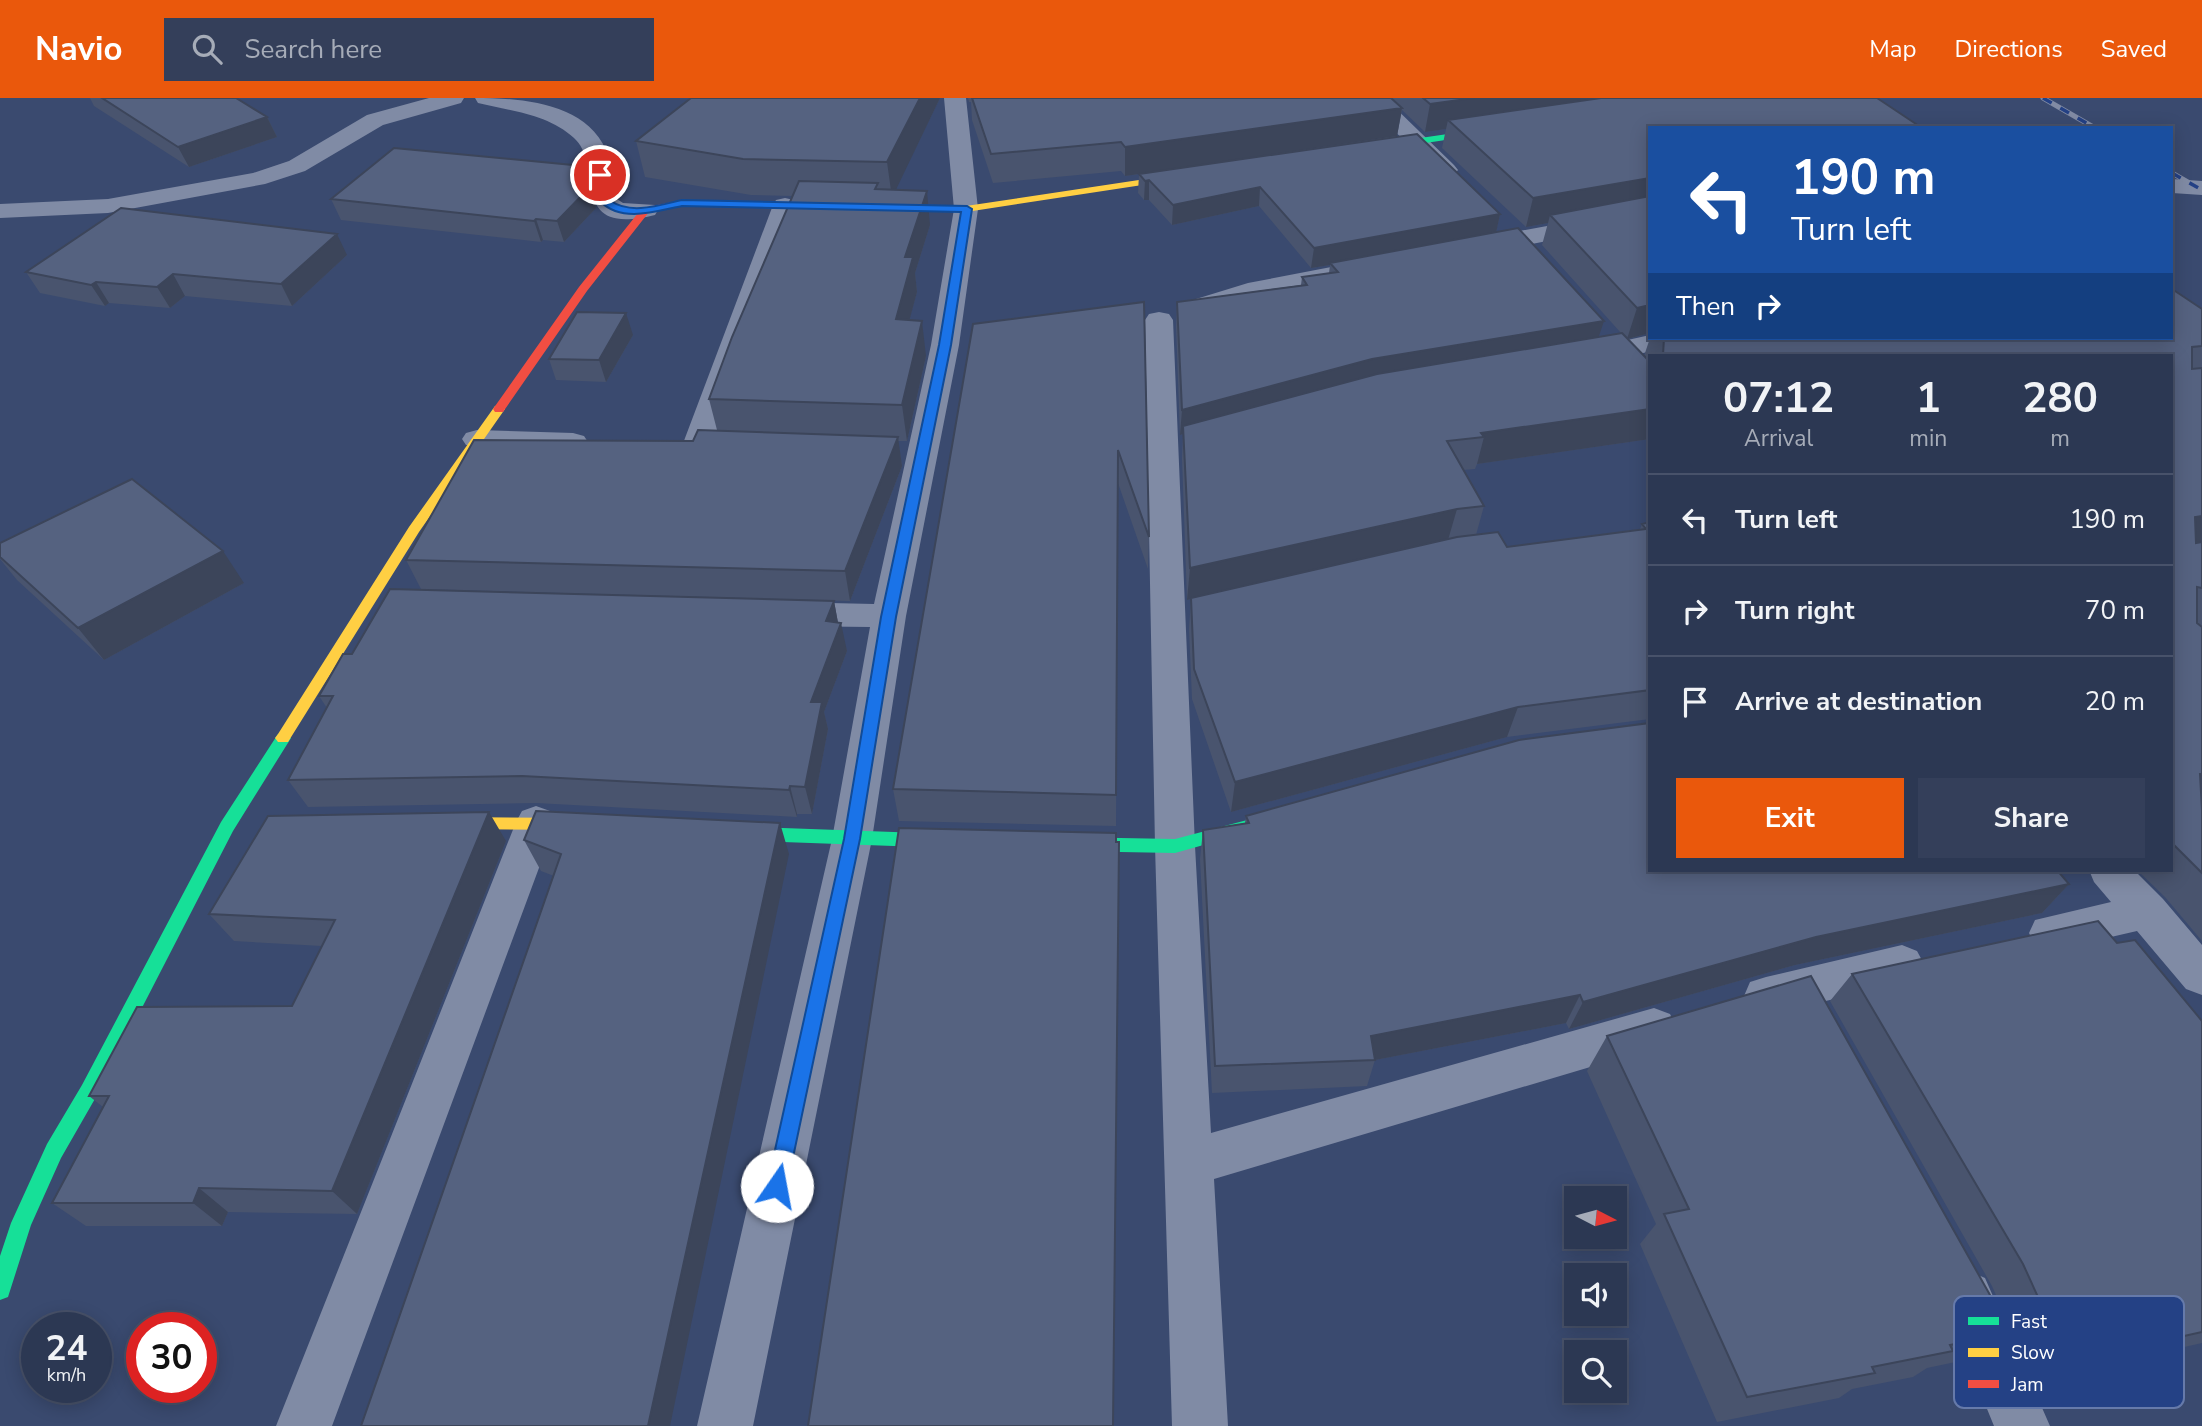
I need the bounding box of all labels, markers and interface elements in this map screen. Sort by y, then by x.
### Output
search box [164,18,654,81]
text: Navio [35,27,122,72]
icon: search [188,30,226,68]
text: Search here [244,32,382,67]
text: Map [1869,33,1916,65]
text: Directions [1954,33,2063,65]
text: Saved [2101,33,2167,65]
text: 190 m [1791,144,1935,211]
pin [570,145,630,205]
icon: left [1676,154,1767,245]
icon: arrive [581,156,619,194]
text: Turn left [1791,208,1911,251]
icon: right [1749,287,1787,325]
text: Then [1676,289,1735,324]
text: 07:12 [1723,370,1834,427]
text: 1 [1916,370,1941,427]
text: 280 [2022,370,2098,427]
text: Arrival [1744,423,1813,454]
text: min [1909,423,1947,454]
text: m [2050,423,2070,454]
icon: left [1676,501,1714,539]
text: Turn left [1735,502,1838,537]
text: 190 m [2069,502,2145,537]
icon: right [1676,592,1714,630]
text: Turn right [1735,593,1854,628]
text: 70 m [2085,593,2145,628]
icon: arrive [1676,683,1714,721]
text: Arrive at destination [1735,684,1982,719]
text: 20 m [2085,684,2145,719]
button: Exit [1676,778,1904,858]
button: Share [1918,778,2145,858]
position arrow [740,1149,814,1223]
north arrow [1564,1186,1628,1250]
map controls [1564,1186,1627,1403]
button: sound [1564,1263,1627,1326]
legend [1954,1296,2184,1408]
text: Fast [2011,1309,2047,1335]
speed limit sign: 30 [126,1312,217,1403]
text: 24 [45,1325,88,1372]
button: search [1564,1340,1627,1403]
text: Slow [2011,1340,2055,1366]
text: km/h [47,1363,86,1387]
text: Jam [2010,1372,2044,1398]

